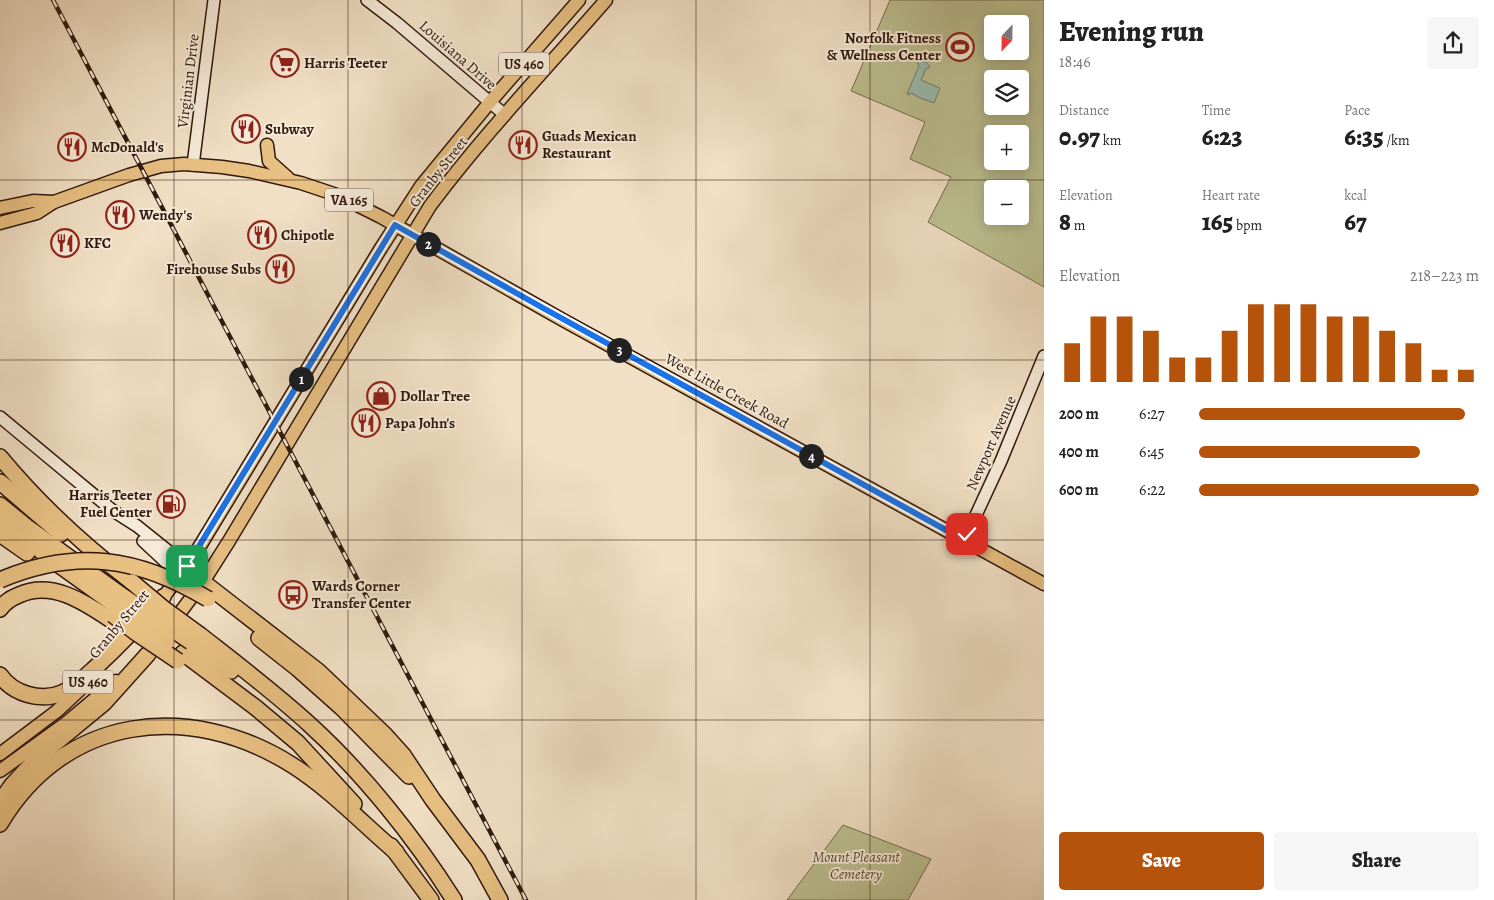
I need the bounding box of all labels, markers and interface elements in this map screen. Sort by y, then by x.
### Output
text: Evening run [1059,13,1204,51]
north arrow [984,15,1029,60]
map controls [984,15,1029,225]
street label: Louisiana Drive [415,16,501,94]
button: share [1427,17,1479,69]
place label: Norfolk Fitness & Wellness Center [827,28,941,65]
sports icon: Norfolk Fitness & Wellness Center [945,32,975,62]
street label: Virginian Drive [172,33,204,130]
supermarket icon: Harris Teeter [270,48,300,78]
text: 18:46 [1059,51,1091,73]
road number: US 460 [499,52,549,76]
place label: Harris Teeter [304,53,387,73]
button: layers [984,70,1029,115]
text: Distance [1059,101,1109,120]
text: Time [1202,101,1231,120]
text: Pace [1344,101,1370,120]
restaurant icon: Subway [231,114,261,144]
place label: Subway [265,119,315,139]
text: 0.97 [1059,120,1100,154]
text: 6:23 [1202,120,1243,154]
text: 6:35 [1344,120,1384,154]
button: + [984,125,1029,170]
place label: Guads Mexican Restaurant [542,126,637,163]
restaurant icon: Guads Mexican Restaurant [508,130,538,160]
text: km [1100,131,1121,150]
text: /km [1384,131,1410,150]
restaurant icon: McDonald's [57,132,87,162]
street label: Granby Street [404,133,472,211]
place label: McDonald's [91,137,164,157]
button: − [984,180,1029,225]
text: Elevation [1059,186,1113,205]
text: Heart rate [1202,186,1260,205]
text: kcal [1344,186,1367,205]
road number: VA 165 [325,188,373,212]
restaurant icon: Wendy's [105,200,135,230]
place label: Wendy's [138,205,192,225]
text: 8 [1059,205,1071,239]
text: 165 [1202,205,1233,239]
text: 67 [1344,205,1367,239]
text: m [1071,216,1085,235]
text: bpm [1233,216,1262,235]
restaurant icon: Chipotle [247,220,277,250]
place label: Chipotle [281,225,335,245]
restaurant icon: KFC [50,228,80,258]
pin: 2 [416,232,440,256]
place label: KFC [84,233,111,253]
text: 2 [425,235,432,254]
restaurant icon: Firehouse Subs [265,254,295,284]
place label: Firehouse Subs [166,259,261,279]
text: Elevation [1059,265,1120,287]
text: 218–223 m [1410,265,1479,287]
pin: 3 [606,338,632,362]
text: 3 [616,341,623,360]
street label: West Little Creek Road [661,348,793,434]
pin: 1 [288,366,314,392]
text: 1 [299,370,304,389]
shop icon: Dollar Tree [366,381,396,411]
place label: Dollar Tree [400,386,470,406]
street label: Newport Avenue [961,392,1021,493]
text: 200 m [1059,403,1099,425]
text: 6:27 [1139,403,1165,425]
restaurant icon: Papa John's [351,408,381,438]
place label: Papa John's [385,413,455,433]
text: 400 m [1059,441,1099,463]
text: 6:45 [1139,441,1164,463]
pin: 4 [798,444,824,468]
text: 4 [808,447,815,466]
text: 600 m [1059,479,1099,501]
text: 6:22 [1139,479,1165,501]
place label: Harris Teeter Fuel Center [69,485,152,522]
fuel station icon: Harris Teeter Fuel Center [156,489,186,519]
pin [946,513,988,555]
icon: check [953,520,981,548]
pin [166,545,208,587]
icon: arrive [173,552,201,580]
place label: Wards Corner Transfer Center [311,576,411,613]
bus stop icon: Wards Corner Transfer Center [278,580,308,610]
street label: Granby Street [84,585,154,663]
road number: US 460 [63,670,113,694]
button: Save [1059,832,1264,890]
button: Share [1274,832,1479,890]
park label: Mount Pleasant Cemetery [812,847,900,884]

